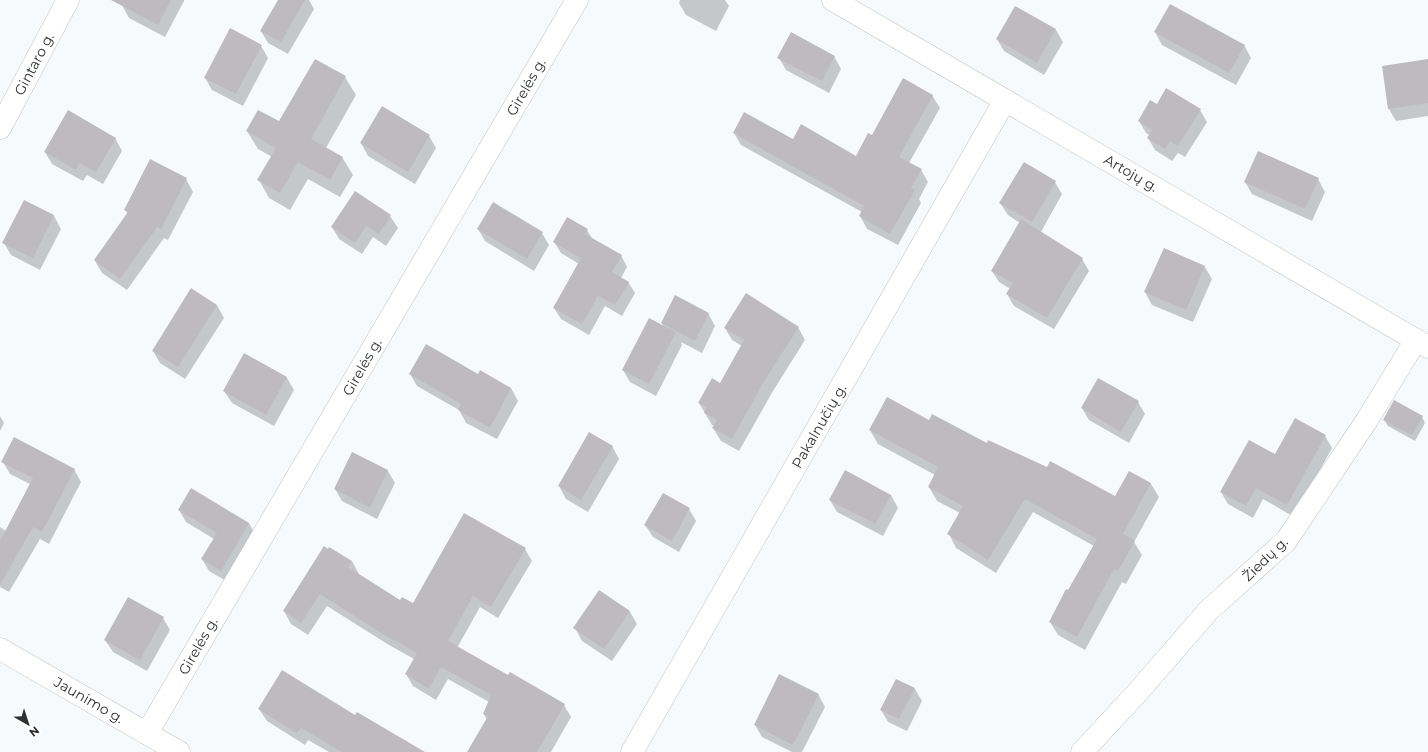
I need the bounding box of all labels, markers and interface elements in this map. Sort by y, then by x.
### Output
street label: Gintaro g. [10,30,58,98]
street label: Girelės g. [502,55,550,119]
street label: Artojų g. [1101,150,1161,196]
street label: Girelės g. [338,335,386,399]
street label: Pakalnučių g. [788,381,850,471]
street label: Žiedų g. [1238,533,1292,585]
street label: Girelės g. [174,614,222,678]
street label: Jaunimo g. [50,672,127,727]
north arrow [8,704,48,744]
text: N [26,724,42,740]

